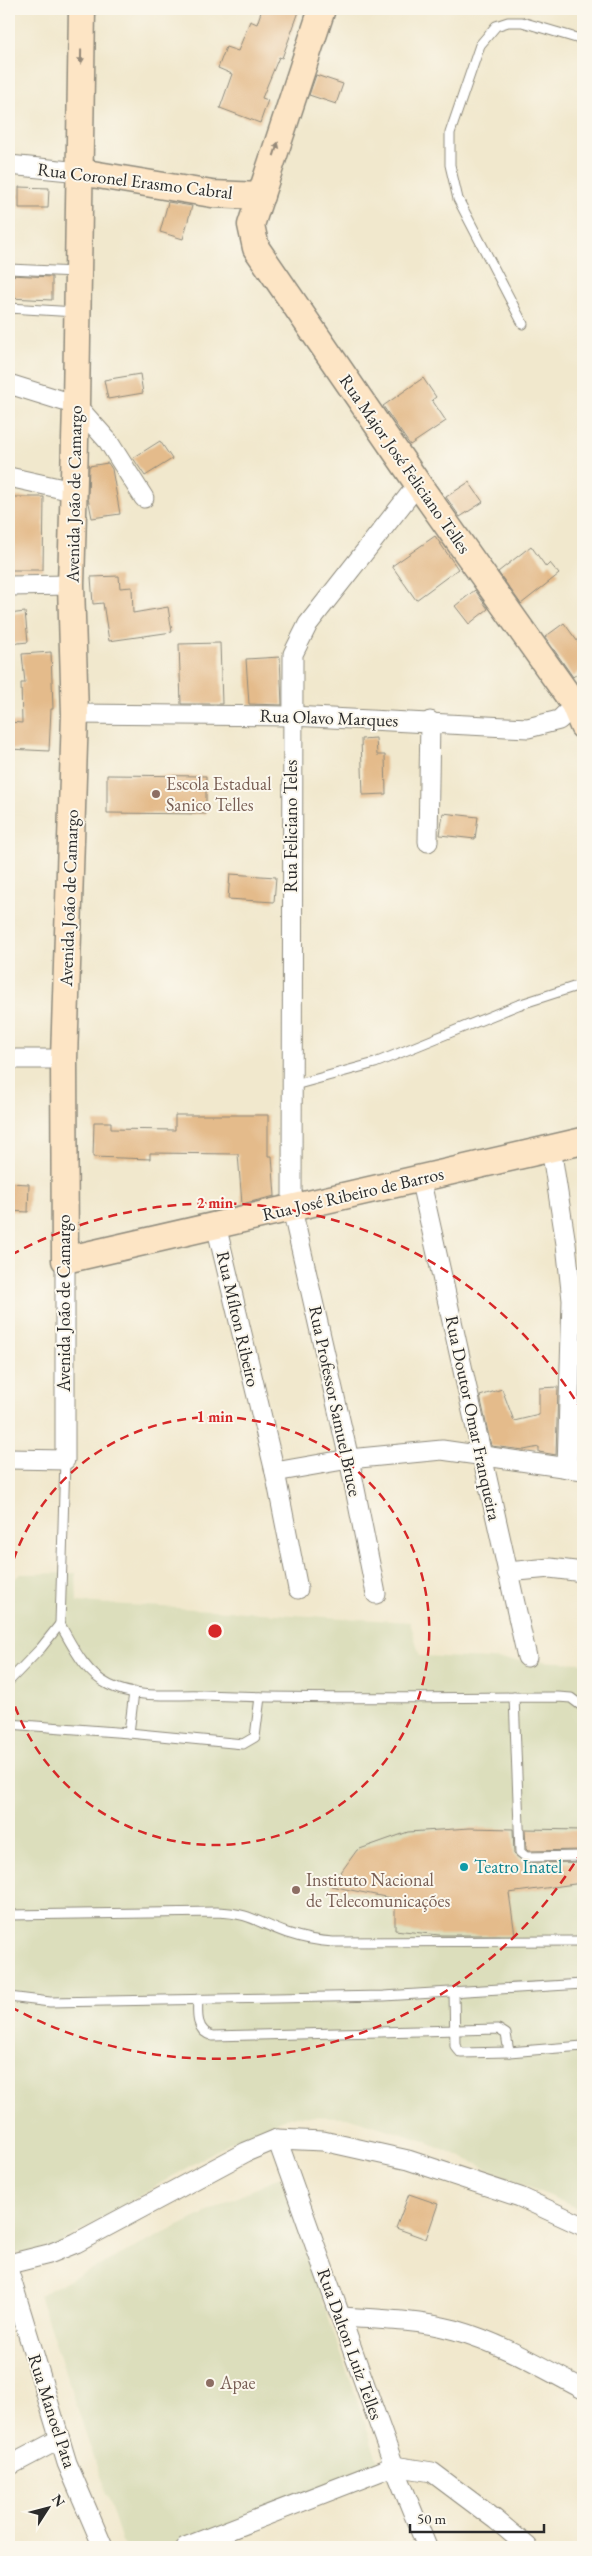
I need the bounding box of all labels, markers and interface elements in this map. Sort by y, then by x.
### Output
one-way arrow [77,50,85,66]
one-way arrow [273,142,280,157]
street label: Rua Coronel Erasmo Cabral [36,157,234,204]
street label: Rua Major José Feliciano Telles [335,369,476,558]
street label: Avenida João de Camargo [60,405,87,584]
street label: Rua Olavo Marques [259,704,399,731]
street label: Rua Feliciano Teles [279,759,302,892]
place label: Escola Estadual Sanico Telles [166,772,272,816]
marker: Escola Estadual Sanico Telles [150,788,162,800]
street label: Avenida João de Camargo [54,809,83,988]
street label: Rua José Ribeiro de Barros [260,1161,446,1226]
text: 2 min [197,1193,234,1212]
street label: Avenida João de Camargo [52,1214,75,1393]
street label: Rua Mílton Ribeiro [212,1249,265,1389]
street label: Rua Professor Samuel Bruce [304,1303,367,1498]
street label: Rua Doutor Omar Franqueira [440,1313,507,1523]
text: 1 min [197,1407,234,1426]
centre of rings [206,1622,224,1640]
place label: Teatro Inatel [474,1855,562,1878]
marker: Teatro Inatel [458,1861,470,1873]
place label: Instituto Nacional de Telecomunicações [306,1868,450,1912]
marker: Instituto Nacional de Telecomunicações [290,1884,302,1896]
street label: Rua Dalton Luiz Telles [312,2265,389,2423]
street label: Rua Manoel Pata [23,2351,82,2472]
place label: Apae [219,2371,256,2394]
marker: Apae [204,2377,216,2389]
north arrow [22,2484,72,2534]
text: N [48,2490,70,2511]
scale bar [410,2501,543,2533]
text: 50 m [417,2509,446,2528]

